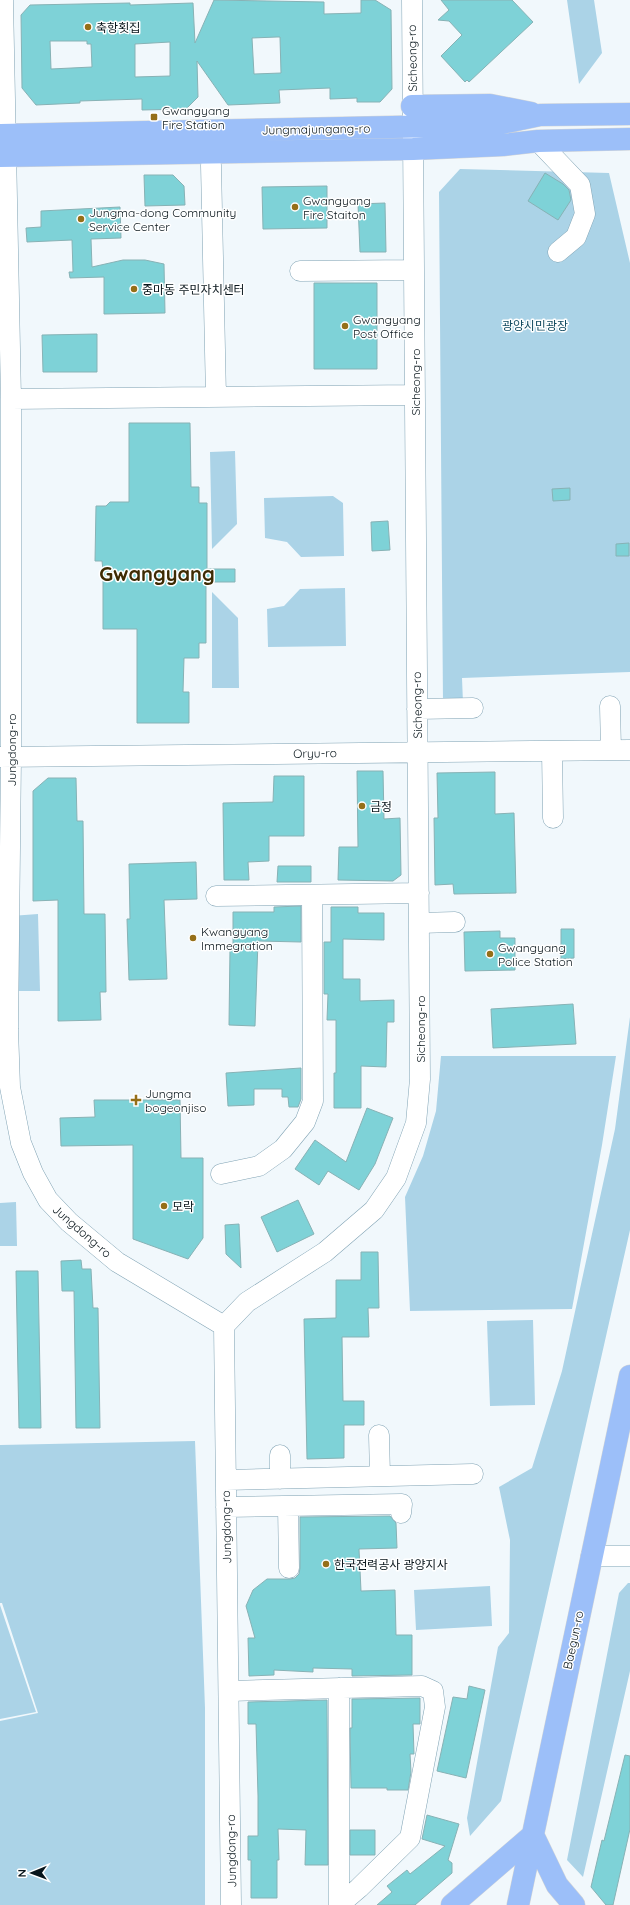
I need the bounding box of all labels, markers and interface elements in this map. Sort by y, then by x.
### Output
place label: 축항횟집 [96,20,140,35]
marker: 축항횟집 [83,22,93,32]
street label: Sicheong-ro [404,24,420,92]
place label: Gwangyang Fire Station [162,103,230,132]
marker: Gwangyang Fire Station [149,112,159,122]
street label: Jungmajungang-ro [262,121,370,137]
place label: Gwangyang Fire Staiton [303,193,371,222]
marker: Gwangyang Fire Staiton [290,202,300,212]
place label: Jungma-dong Community Service Center [89,205,236,234]
marker: Jungma-dong Community Service Center [76,214,86,224]
place label: 중마동 주민자치센터 [142,282,245,297]
marker: 중마동 주민자치센터 [129,284,139,294]
place label: Gwangyang Post Office [353,312,421,341]
park label: 광양시민광장 [502,318,568,333]
marker: Gwangyang Post Office [340,321,350,331]
street label: Sicheong-ro [408,348,423,416]
district label: Gwangyang [99,561,215,586]
street label: Sicheong-ro [409,671,425,739]
street label: Jungdong-ro [4,713,19,787]
street label: Oryu-ro [293,745,337,761]
place label: 금정 [370,799,392,814]
marker: 금정 [357,801,367,811]
place label: Kwangyang Immegration [201,924,273,953]
marker: Kwangyang Immegration [188,933,198,943]
place label: Gwangyang Police Station [498,940,573,969]
marker: Gwangyang Police Station [485,949,495,959]
street label: Sicheong-ro [413,995,428,1063]
place label: Jungma bogeonjiso [145,1086,206,1115]
marker: Jungma bogeonjiso [130,1094,142,1106]
place label: 모락 [172,1199,194,1214]
street label: Jungdong-ro [49,1201,115,1261]
marker: 모락 [159,1201,169,1211]
street label: Jungdong-ro [218,1490,234,1564]
place label: 한국전력공사 광양지사 [334,1557,448,1572]
marker: 한국전력공사 광양지사 [321,1559,331,1569]
street label: Baegun-ro [560,1609,586,1671]
street label: Jungdong-ro [223,1814,239,1888]
north arrow [12,1853,52,1893]
text: N [15,1869,29,1877]

